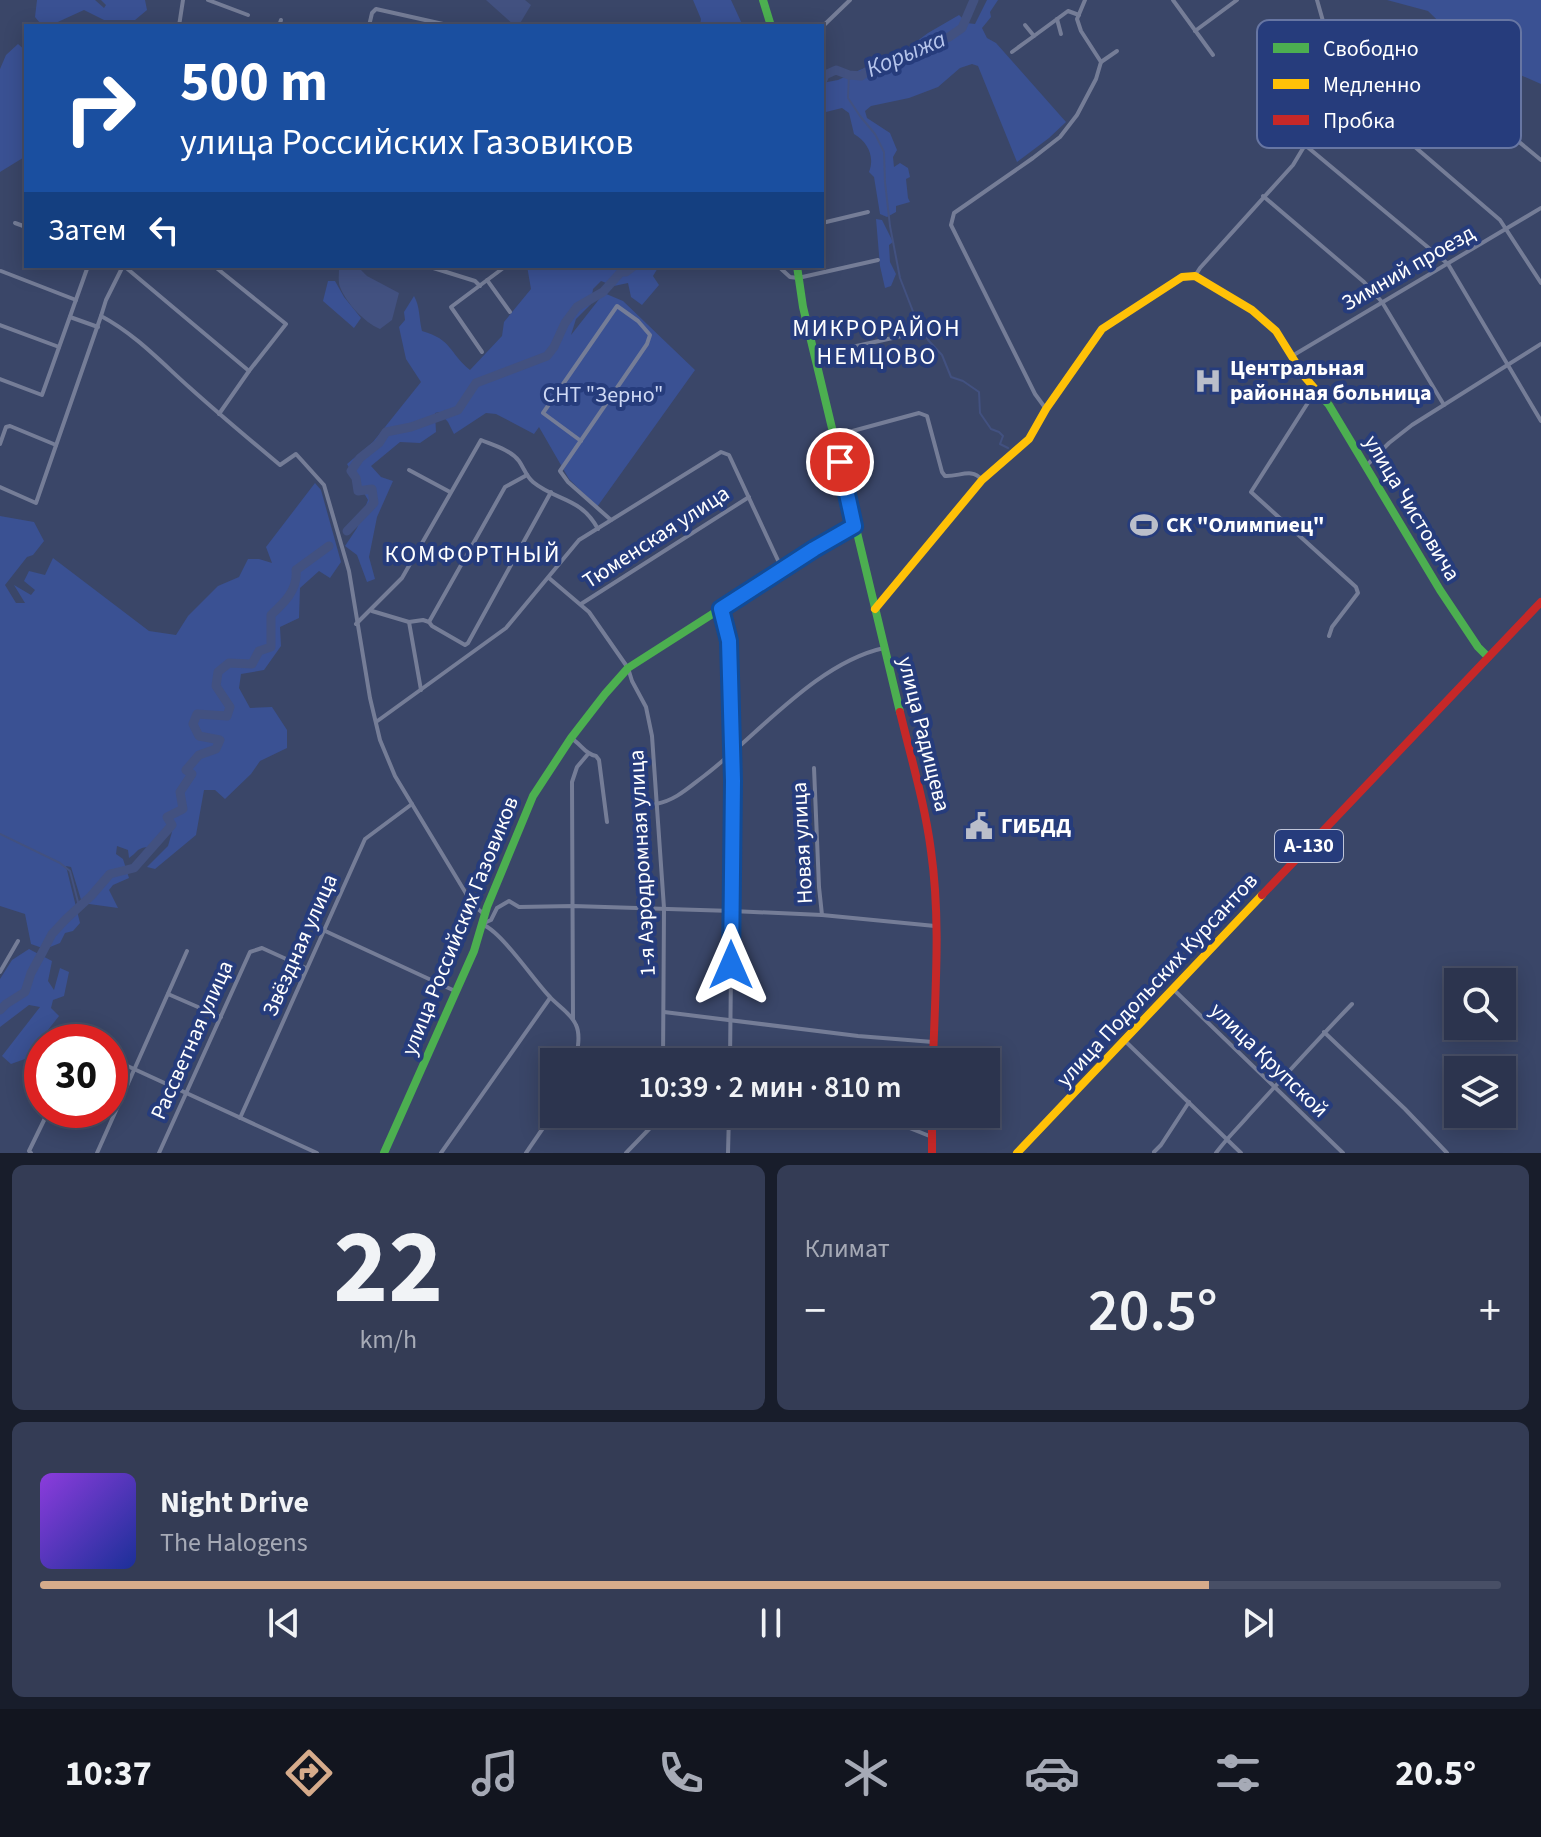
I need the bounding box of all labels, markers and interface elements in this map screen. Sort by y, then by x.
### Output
legend [1257,20,1521,148]
water label: Корыжа [861,22,951,86]
text: Свободно [1323,33,1419,65]
text: 500 m [180,43,328,122]
icon: right [48,56,152,160]
text: Медленно [1323,69,1421,101]
text: Пробка [1323,105,1395,137]
text: улица Российских Газовиков [180,117,633,168]
icon: left [142,208,186,252]
text: Затем [48,209,126,252]
street label: Зимний проезд [1335,217,1481,319]
district label: МИКРОРАЙОН НЕМЦОВО [792,311,962,374]
place label: Центральная районная больница [1230,352,1432,409]
hospital icon: Центральная районная больница [1193,366,1223,396]
park label: СНТ "Зерно" [543,379,663,411]
pin [806,428,874,496]
street label: улица Чистовича [1356,429,1468,587]
icon: arrive [818,440,862,484]
street label: Тюменская улица [576,477,736,597]
place label: СК "Олимпиец" [1166,509,1325,541]
sports icon: СК "Олимпиец" [1129,510,1159,540]
district label: КОМФОРТНЫЙ [385,537,561,572]
street label: улица Радищева [889,653,959,815]
street label: 1-я Аэродромная улица [620,749,664,977]
street label: Новая улица [783,781,821,905]
street label: улица Российских Газовиков [393,792,527,1060]
place label: ГИБДД [1001,810,1071,842]
public building icon: ГИБДД [964,811,994,841]
road number: А-130 [1275,830,1343,862]
street label: улица Подольских Курсантов [1049,866,1265,1094]
street label: Звёздная улица [254,869,346,1021]
position arrow [689,923,773,1007]
street label: Рассветная улица [143,955,241,1125]
map controls [1444,968,1516,1128]
button: search [1444,968,1516,1040]
street label: улица Крупской [1202,995,1336,1125]
speed limit sign: 30 [24,1024,128,1128]
button: layers [1444,1056,1516,1128]
text: 10:39 · 2 мин · 810 m [639,1066,901,1109]
text: 22 [333,1195,443,1343]
text: Климат [805,1230,890,1267]
text: 20.5° [1088,1269,1218,1354]
text: − [805,1280,826,1343]
text: + [1479,1280,1501,1343]
text: km/h [359,1321,417,1358]
text: Night Drive [160,1481,309,1524]
text: The Halogens [160,1524,308,1561]
icon: previous [262,1601,306,1645]
icon: pause [749,1601,793,1645]
icon: next [1236,1601,1280,1645]
icon: directions [281,1745,337,1801]
icon: music [467,1745,523,1801]
icon: phone [653,1745,709,1801]
icon: climate [838,1745,894,1801]
icon: car [1024,1745,1080,1801]
icon: filters [1210,1745,1266,1801]
text: 10:37 [65,1748,152,1799]
text: 20.5° [1395,1748,1476,1799]

